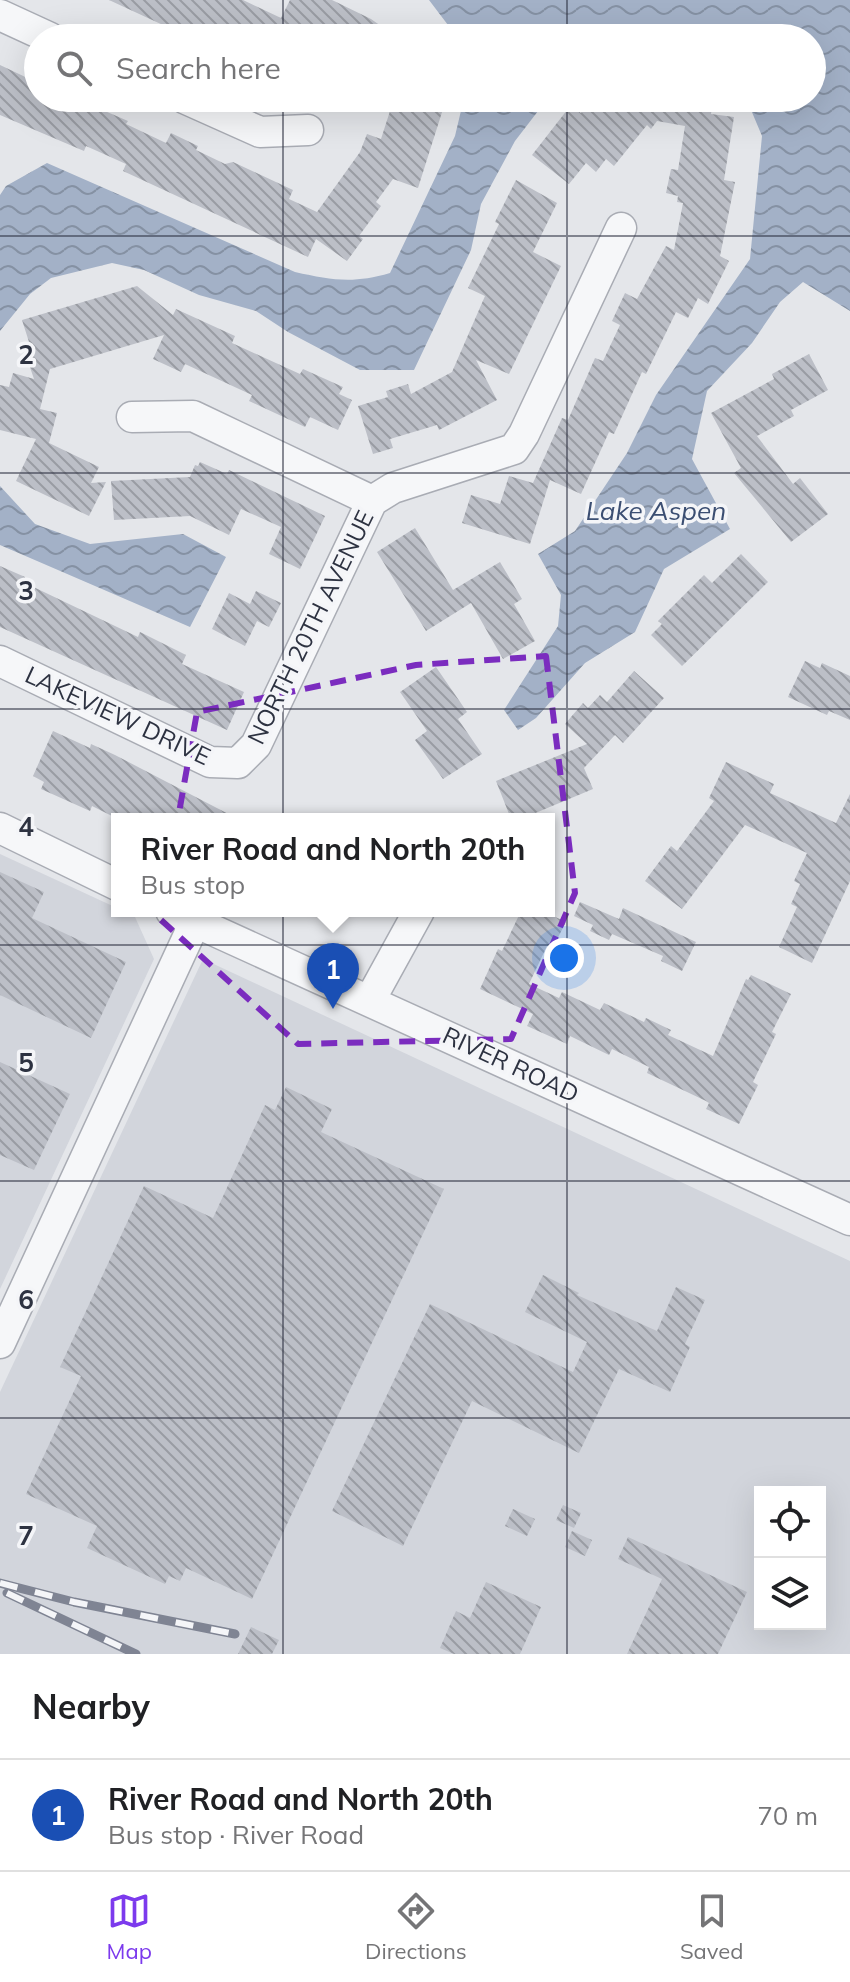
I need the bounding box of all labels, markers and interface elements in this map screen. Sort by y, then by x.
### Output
search box [24,24,826,112]
icon: search [52,46,96,90]
text: Search here [116,49,281,87]
text: 2 [18,338,34,371]
water label: Lake Aspen [586,494,726,527]
street label: NORTH 20TH AVENUE [240,505,380,749]
text: 3 [18,574,34,607]
street label: LAKEVIEW DRIVE [21,659,215,771]
text: 4 [18,810,34,843]
popup [111,813,555,917]
text: River Road and North 20th [141,830,525,868]
text: Bus stop [141,868,245,901]
your location [544,938,584,978]
pin: 1 [307,943,359,1009]
street label: RIVER ROAD [438,1019,584,1109]
text: 5 [18,1046,34,1079]
text: 6 [18,1283,34,1316]
map controls [754,1486,826,1630]
button: locate [754,1486,826,1558]
text: 7 [18,1519,34,1552]
button: layers [754,1558,826,1630]
text: Nearby [32,1685,150,1728]
text: River Road and North 20th [108,1780,493,1818]
text: 1 [50,1799,66,1832]
text: 70 m [757,1799,818,1832]
text: Bus stop · River Road [108,1818,364,1851]
tab: Map [107,1889,152,1965]
tab: Directions [365,1889,467,1965]
tab: Saved [680,1889,743,1965]

